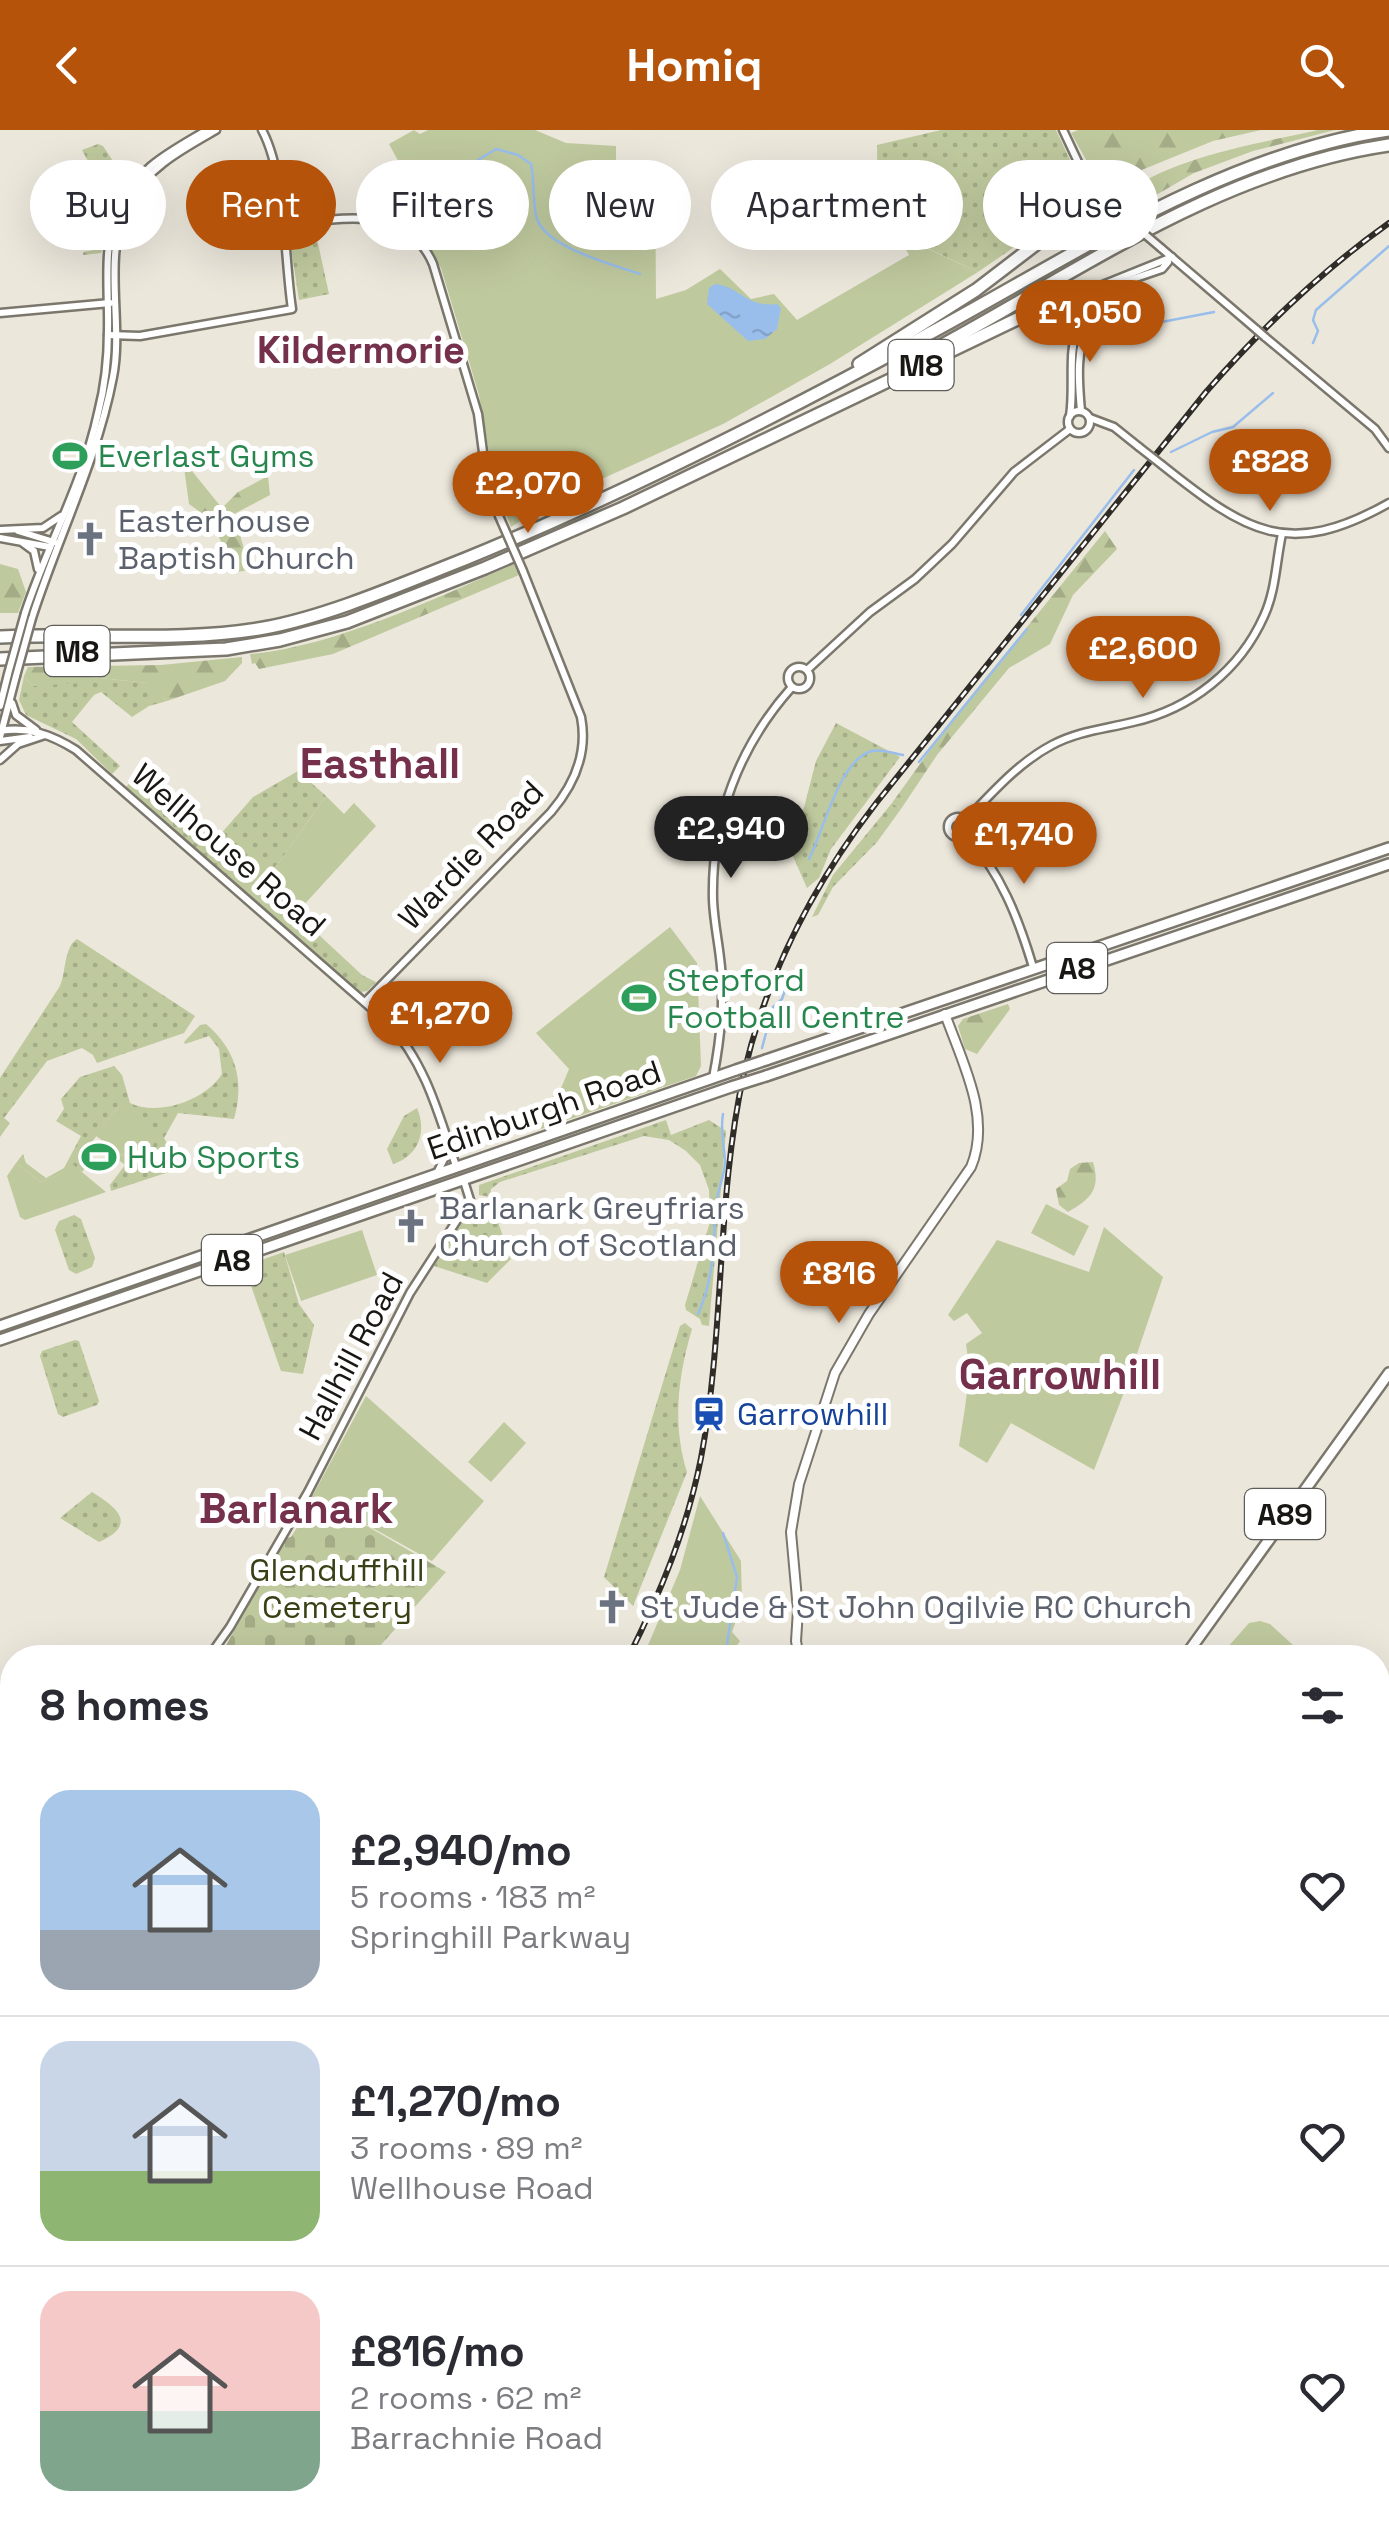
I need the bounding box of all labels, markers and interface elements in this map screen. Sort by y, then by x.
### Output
text: Homiq [626,37,763,94]
icon: back [40,38,95,93]
icon: search [1294,38,1349,93]
chip: Buy [30,160,166,250]
chip: Rent [186,160,336,250]
chip: Filters [356,160,529,250]
chip: New [549,160,691,250]
chip: Apartment [711,160,963,250]
chip: House [983,160,1158,250]
pin: £1,050 [1009,280,1171,365]
text: £1,050 [1038,292,1142,332]
district label: Kildermorie [257,326,465,374]
road number: M8 [888,340,954,390]
pin: £828 [1211,429,1329,514]
place label: Everlast Gyms [98,436,314,476]
sports icon: Everlast Gyms [51,437,89,475]
text: £828 [1231,441,1309,481]
pin: £2,070 [447,451,609,536]
text: £2,070 [475,463,581,503]
place label: Easterhouse Baptish Church [118,501,355,578]
church icon: Easterhouse Baptish Church [71,520,109,558]
pin: £2,600 [1062,616,1224,701]
road number: M8 [44,626,110,676]
text: £2,600 [1088,628,1198,668]
district label: Easthall [300,737,460,790]
street label: Wellhouse Road [124,755,334,945]
street label: Wardie Road [390,772,552,938]
pin: £2,940 [650,796,812,881]
pin: £1,740 [943,802,1105,887]
text: £2,940 [676,808,786,848]
text: £1,740 [974,814,1074,854]
road number: A8 [1047,943,1107,993]
place label: Stepford Football Centre [667,960,904,1037]
sports icon: Stepford Football Centre [620,979,658,1017]
pin: £1,270 [359,981,521,1066]
text: £1,270 [389,993,491,1033]
street label: Edinburgh Road [422,1051,666,1169]
place label: Hub Sports [127,1137,300,1177]
sports icon: Hub Sports [80,1138,118,1176]
place label: Barlanark Greyfriars Church of Scotland [439,1188,745,1265]
church icon: Barlanark Greyfriars Church of Scotland [392,1207,430,1245]
road number: A8 [202,1235,262,1285]
pin: £816 [780,1241,898,1326]
text: £816 [802,1253,876,1293]
street label: Hallhill Road [290,1265,412,1447]
district label: Garrowhill [959,1348,1161,1401]
place label: Garrowhill [737,1394,888,1434]
station icon: Garrowhill [690,1395,728,1433]
district label: Barlanark [199,1482,394,1535]
road number: A89 [1245,1489,1325,1539]
park label: Glenduffhill Cemetery [249,1550,425,1627]
place label: St Jude & St John Ogilvie RC Church [640,1587,1192,1627]
church icon: St Jude & St John Ogilvie RC Church [593,1588,631,1626]
icon: filters [1295,1678,1350,1733]
text: 8 homes [40,1679,210,1732]
text: £2,940/mo [350,1824,572,1877]
icon: home [120,1830,240,1950]
icon: heart [1295,1863,1350,1918]
text: 5 rooms · 183 m² [350,1877,595,1917]
text: Springhill Parkway [350,1917,631,1957]
text: £1,270/mo [350,2075,561,2128]
icon: home [120,2081,240,2201]
icon: heart [1295,2114,1350,2169]
text: 3 rooms · 89 m² [350,2128,582,2168]
text: Wellhouse Road [350,2168,594,2208]
text: £816/mo [350,2325,525,2378]
icon: home [120,2331,240,2451]
icon: heart [1295,2364,1350,2419]
text: 2 rooms · 62 m² [350,2378,582,2418]
text: Barrachnie Road [350,2418,603,2458]

